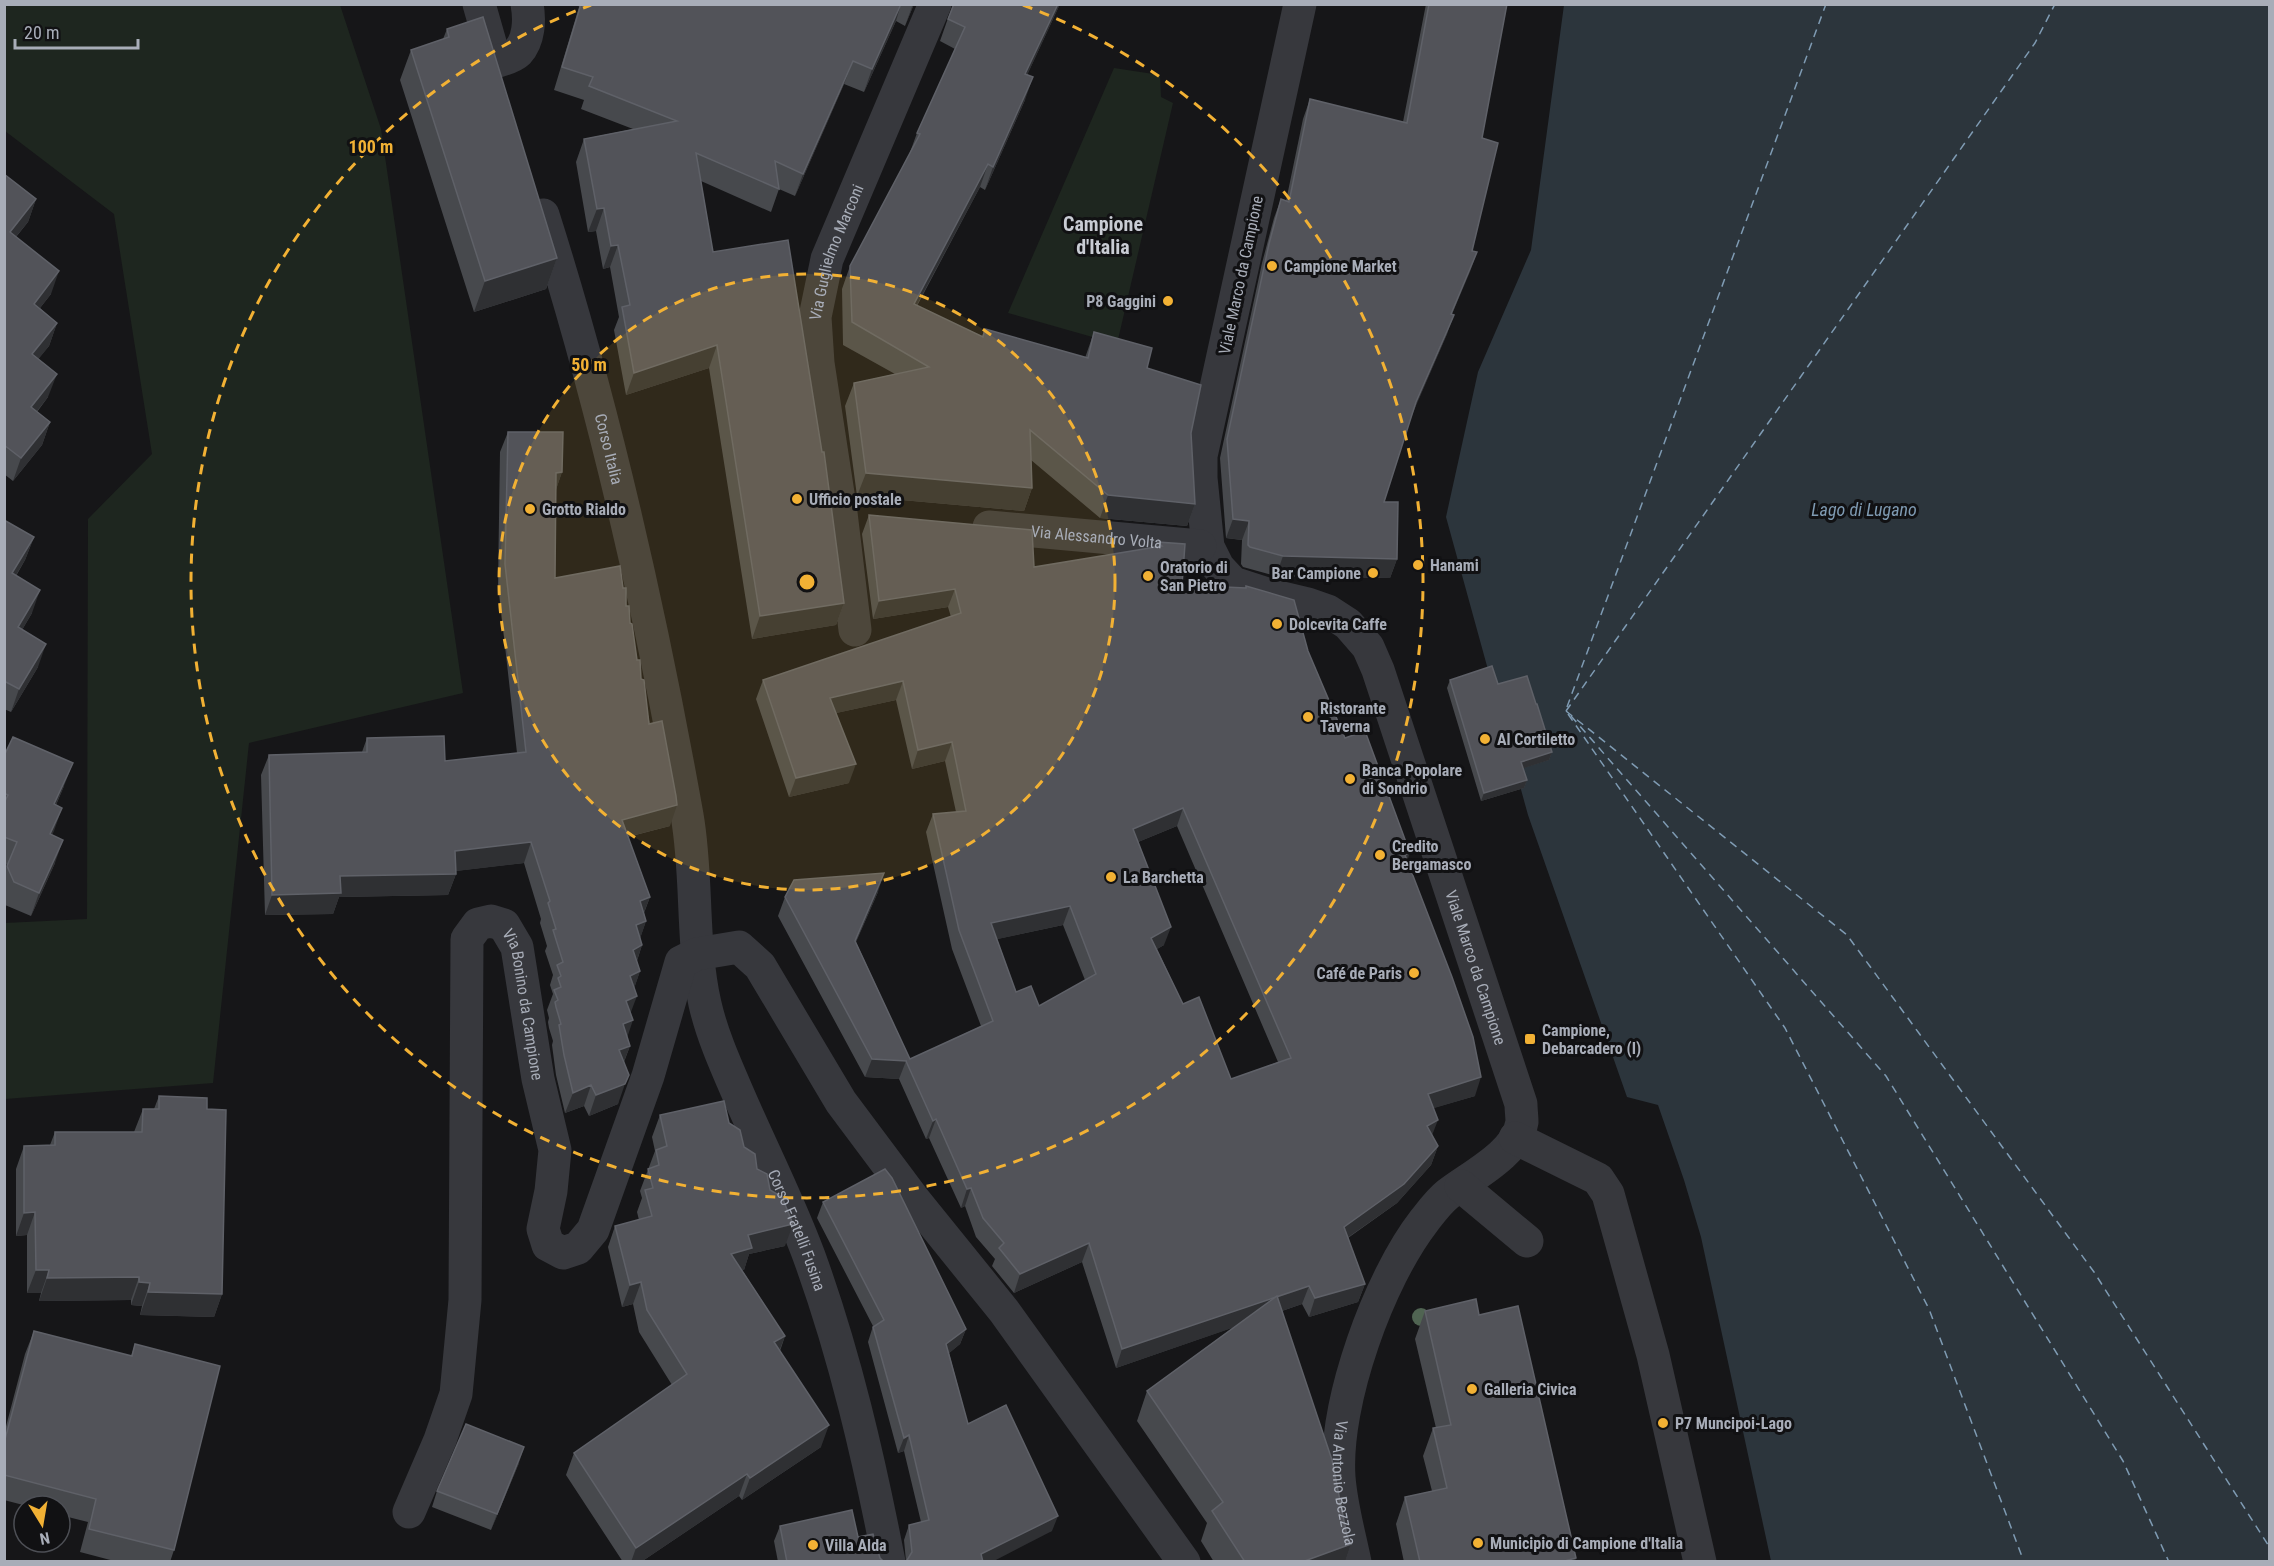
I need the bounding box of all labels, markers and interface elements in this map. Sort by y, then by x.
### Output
scale bar [15,12,138,50]
text: 20 m [24,22,59,43]
text: 100 m [349,136,393,157]
street label: Via Guglielmo Marconi [805,181,867,322]
street label: Viale Marco da Campione [1215,194,1267,356]
district label: Campione d'Italia [1063,212,1143,259]
place label: Campione Market [1284,257,1397,276]
marker: Campione Market [1265,259,1279,273]
place label: P8 Gaggini [1086,292,1156,311]
marker: P8 Gaggini [1161,294,1175,308]
text: 50 m [571,354,607,375]
street label: Corso Italia [591,411,627,486]
place label: Ufficio postale [809,490,902,509]
marker: Ufficio postale [790,492,804,506]
water label: Lago di Lugano [1811,499,1917,520]
place label: Grotto Rialdo [542,500,626,519]
marker: Grotto Rialdo [523,502,537,516]
street label: Via Alessandro Volta [1030,521,1163,552]
place label: Hanami [1430,556,1479,575]
place label: Oratorio di San Pietro [1160,558,1228,595]
marker: Hanami [1411,558,1425,572]
place label: Bar Campione [1272,564,1361,583]
marker: Bar Campione [1366,566,1380,580]
marker: Oratorio di San Pietro [1141,569,1155,583]
centre of rings [797,572,817,592]
place label: Dolcevita Caffe [1289,615,1387,634]
marker: Dolcevita Caffe [1270,617,1284,631]
place label: Ristorante Taverna [1320,699,1386,736]
marker: Ristorante Taverna [1301,710,1315,724]
place label: Al Cortiletto [1497,730,1575,749]
marker: Al Cortiletto [1478,732,1492,746]
place label: Banca Popolare di Sondrio [1362,761,1463,798]
marker: Banca Popolare di Sondrio [1343,772,1357,786]
place label: Credito Bergamasco [1392,837,1471,874]
marker: Credito Bergamasco [1373,848,1387,862]
place label: La Barchetta [1123,868,1204,887]
marker: La Barchetta [1104,870,1118,884]
street label: Viale Marco da Campione [1442,888,1510,1047]
street label: Via Bonino da Campione [499,925,548,1081]
place label: Café de Paris [1317,964,1402,983]
marker: Café de Paris [1407,966,1421,980]
place label: Campione, Debarcadero (I) [1542,1021,1641,1058]
marker: Campione, Debarcadero (I) [1523,1032,1537,1046]
street label: Corso Fratelli Fusina [764,1166,830,1293]
place label: Galleria Civica [1484,1380,1577,1399]
marker: Galleria Civica [1465,1382,1479,1396]
place label: P7 Muncipoi-Lago [1675,1414,1792,1433]
marker: P7 Muncipoi-Lago [1656,1416,1670,1430]
street label: Via Antonio Bezzola [1329,1419,1361,1547]
north arrow [12,1494,72,1554]
text: N [38,1528,51,1548]
place label: Municipio di Campione d'Italia [1490,1534,1684,1553]
place label: Villa Alda [825,1536,887,1555]
marker: Municipio di Campione d'Italia [1471,1536,1485,1550]
marker: Villa Alda [806,1538,820,1552]

